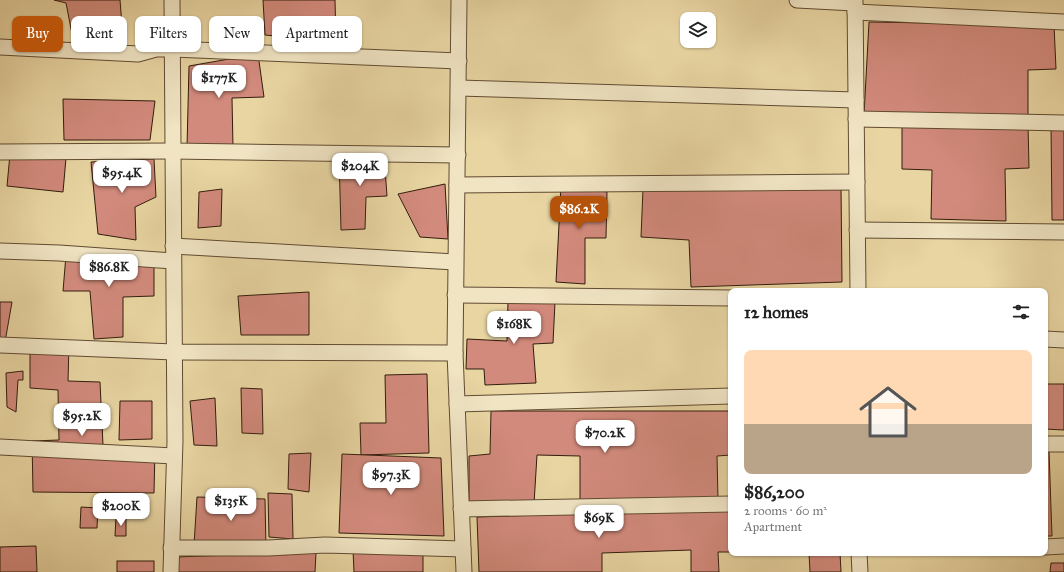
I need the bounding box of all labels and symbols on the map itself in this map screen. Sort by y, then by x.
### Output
pin: $177K [191,65,247,99]
pin: $204K [332,153,388,187]
pin: $95.4K [89,160,155,194]
pin: $86.2K [546,196,612,230]
pin: $86.8K [76,254,142,288]
pin: $168K [486,311,542,345]
pin: $95.2K [49,403,115,437]
pin: $70.2K [572,420,638,454]
pin: $97.3K [358,462,424,496]
pin: $135K [203,488,259,522]
pin: $200K [93,493,149,527]
pin: $69K [575,505,623,539]

